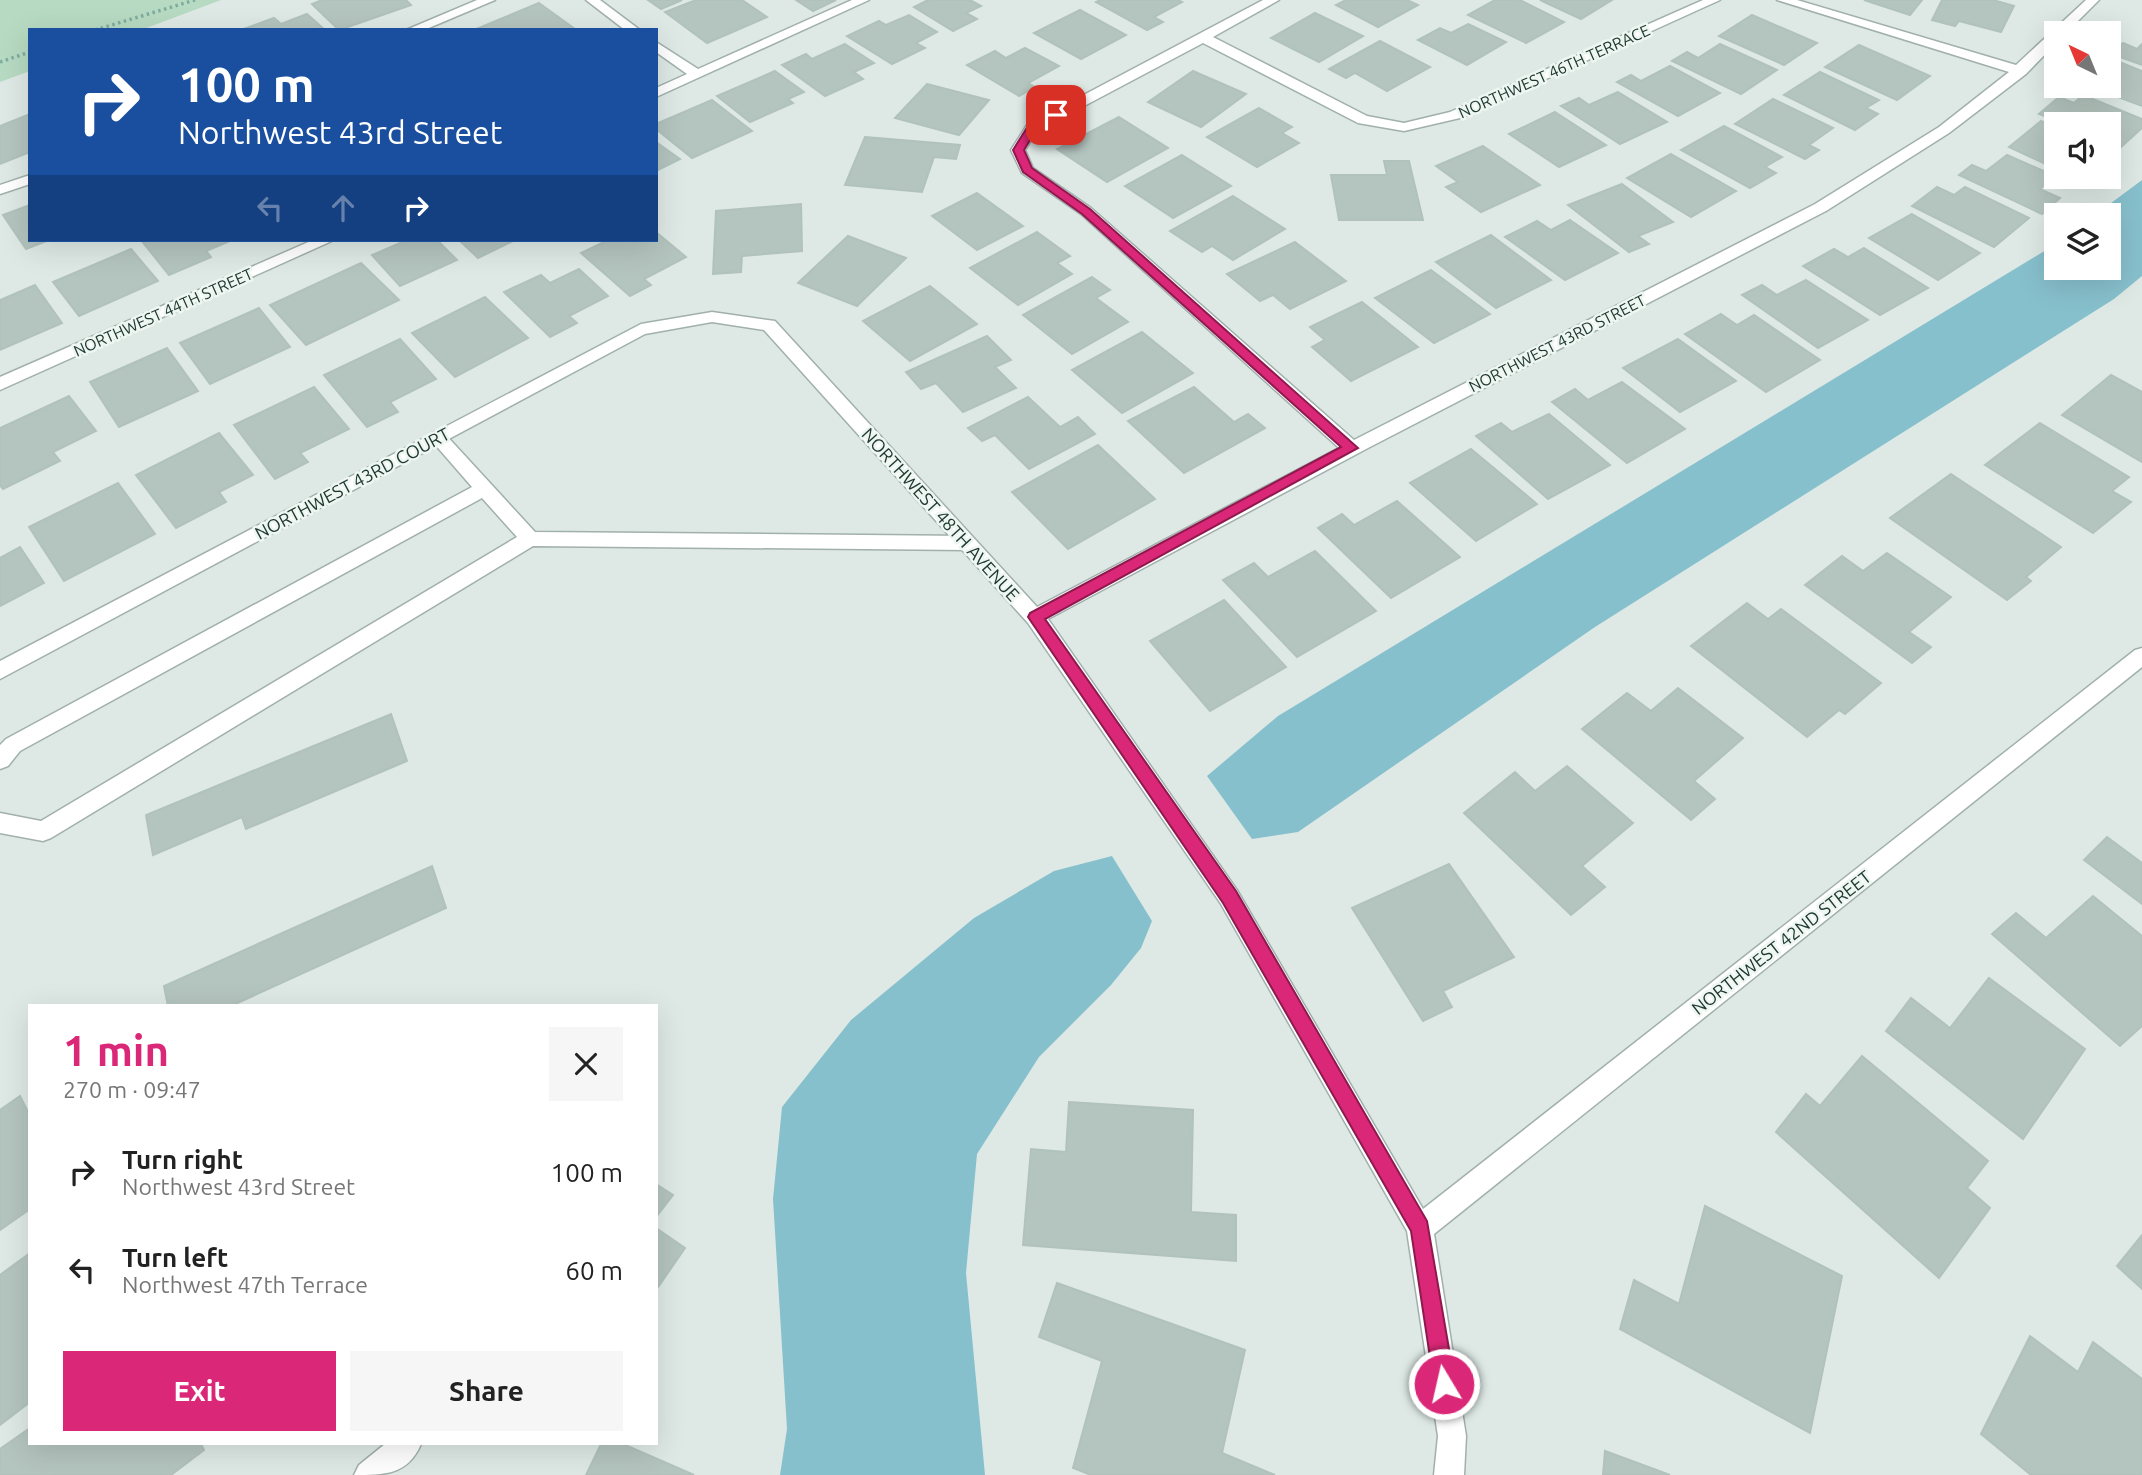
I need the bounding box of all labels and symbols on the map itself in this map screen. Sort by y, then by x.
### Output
street label: NORTHWEST 46TH TERRACE [1456,21,1653,121]
north arrow [2044,21,2121,98]
pin [1026,85,1086,145]
street label: NORTHWEST 44TH STREET [71,264,256,360]
street label: NORTHWEST 43RD STREET [1466,291,1648,395]
street label: NORTHWEST 43RD COURT [251,423,453,543]
street label: NORTHWEST 48TH AVENUE [858,424,1024,604]
street label: NORTHWEST 42ND STREET [1688,866,1874,1018]
position arrow [1407,1347,1481,1421]

